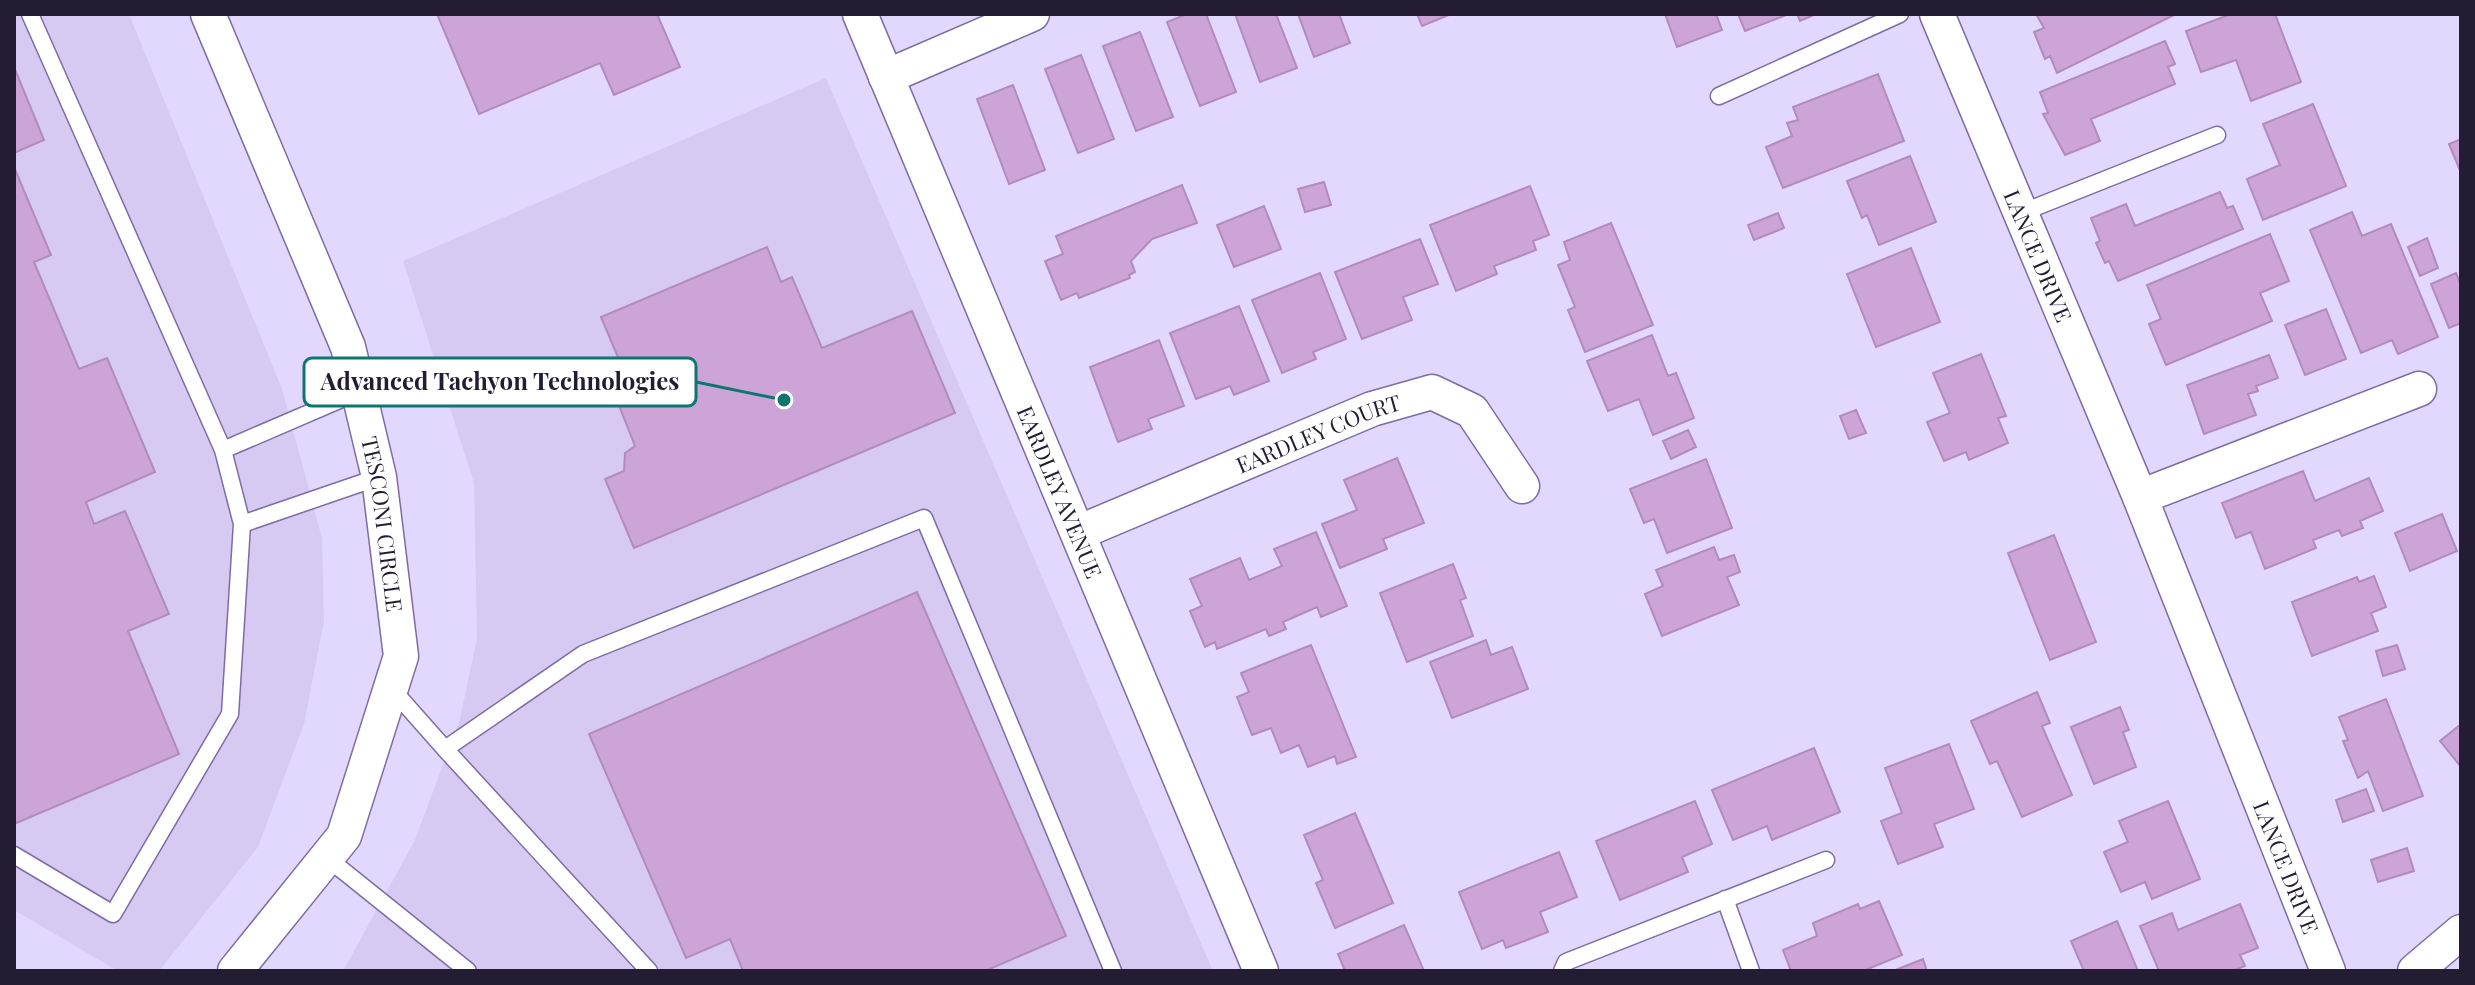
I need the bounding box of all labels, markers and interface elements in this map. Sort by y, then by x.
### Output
street label: LANCE DRIVE [1997,185,2080,326]
callout: Advanced Tachyon Technologies [304,358,696,406]
text: Advanced Tachyon Technologies [320,364,679,396]
street label: EARDLEY COURT [1231,387,1404,480]
street label: EARDLEY AVENUE [1011,401,1110,583]
street label: TESCONI CIRCLE [355,433,410,613]
street label: LANCE DRIVE [2247,796,2327,938]

